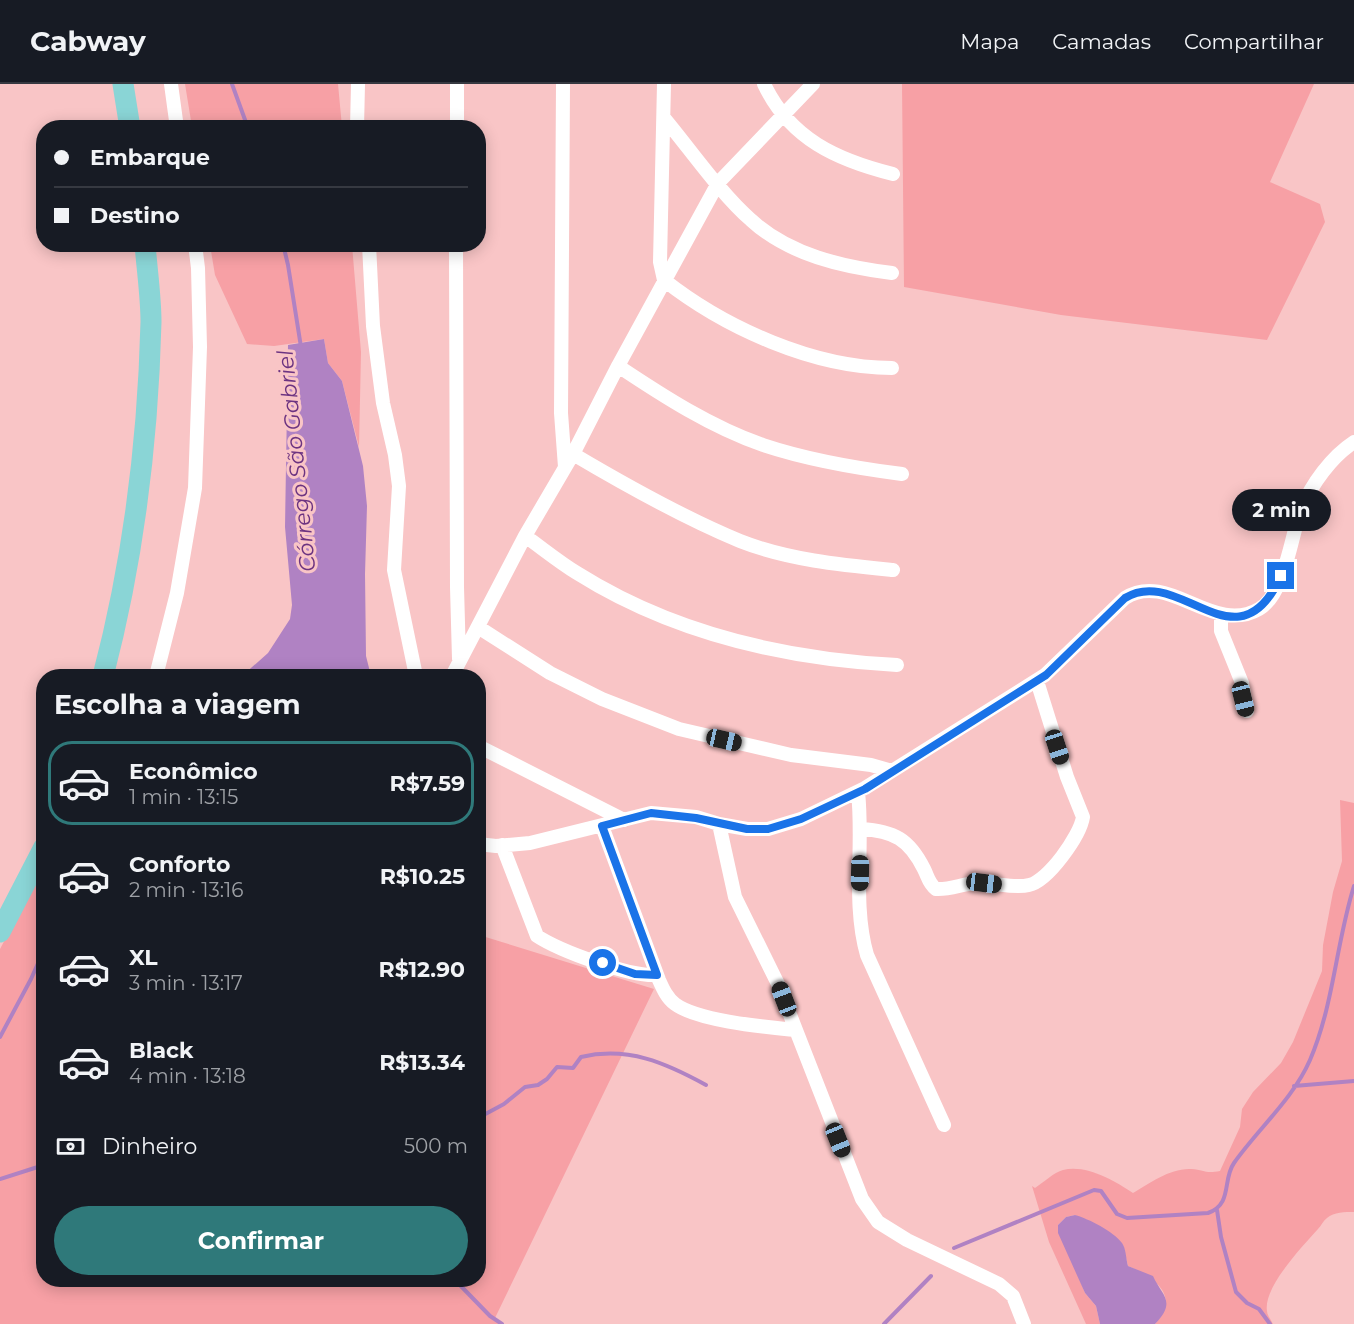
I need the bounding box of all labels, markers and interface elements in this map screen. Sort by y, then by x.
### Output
text: Cabway [30,24,146,58]
text: Mapa [960,29,1019,54]
text: Camadas [1052,29,1151,54]
text: Compartilhar [1184,29,1324,54]
text: Embarque [90,144,210,171]
text: Destino [90,202,180,229]
water label: Córrego São Gabriel [271,349,322,573]
callout: 2 min [1232,489,1330,531]
text: 2 min [1252,498,1311,522]
route end [1267,562,1294,589]
car [1230,679,1256,719]
text: Escolha a viagem [54,688,301,721]
car [704,727,744,753]
car [1043,727,1071,767]
icon: car [57,756,111,810]
text: Econômico [129,758,258,785]
text: R$7.59 [390,770,465,797]
text: 1 min · 13:15 [129,785,238,809]
icon: car [57,849,111,903]
text: Conforto [129,851,230,878]
car [851,855,869,891]
text: R$10.25 [380,863,465,890]
car [965,872,1003,894]
text: 2 min · 13:16 [129,878,243,902]
icon: car [57,942,111,996]
text: XL [129,944,158,971]
route start [589,949,616,976]
text: R$12.90 [378,956,465,983]
text: 3 min · 13:17 [129,971,243,995]
car [769,979,799,1019]
icon: car [57,1035,111,1089]
text: Black [129,1037,193,1064]
text: R$13.34 [379,1049,465,1076]
text: 4 min · 13:18 [129,1064,246,1088]
car [823,1120,853,1160]
icon: cash [54,1130,87,1163]
text: Dinheiro [102,1133,197,1160]
text: 500 m [404,1134,468,1158]
button: Confirmar [54,1206,468,1275]

